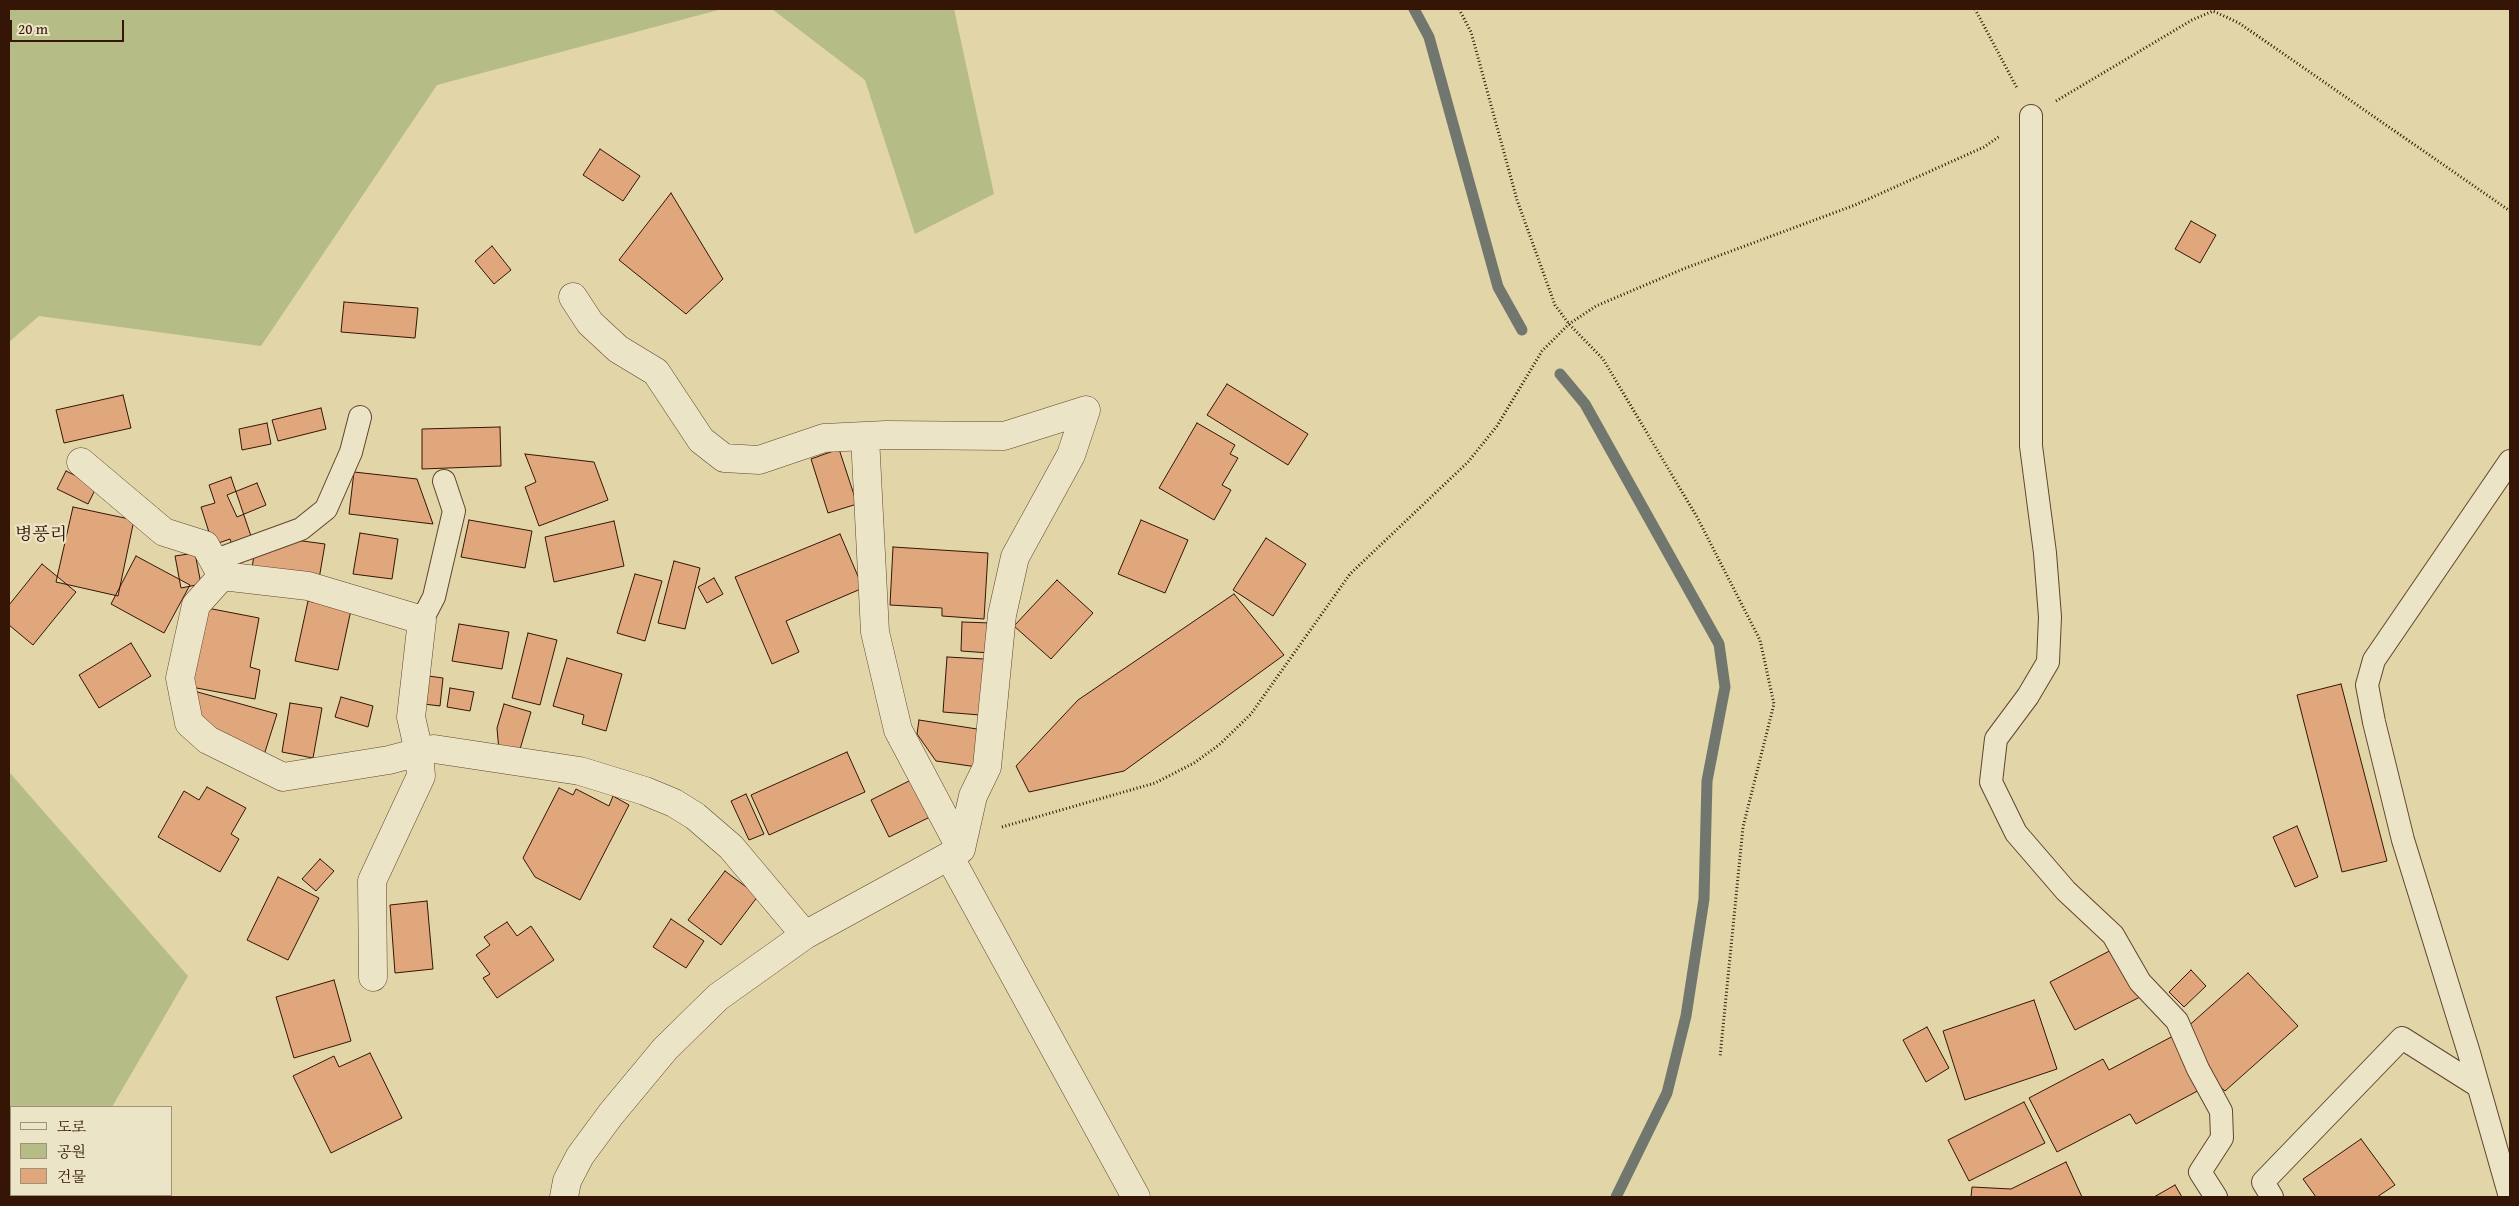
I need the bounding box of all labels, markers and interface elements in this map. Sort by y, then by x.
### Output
scale bar [12,10,126,42]
text: 20 m [18,18,48,39]
district label: 병풍리 [15,524,67,546]
legend [10,1106,172,1196]
text: 도로 [57,1116,86,1137]
text: 공원 [57,1141,86,1162]
text: 건물 [57,1166,86,1187]

